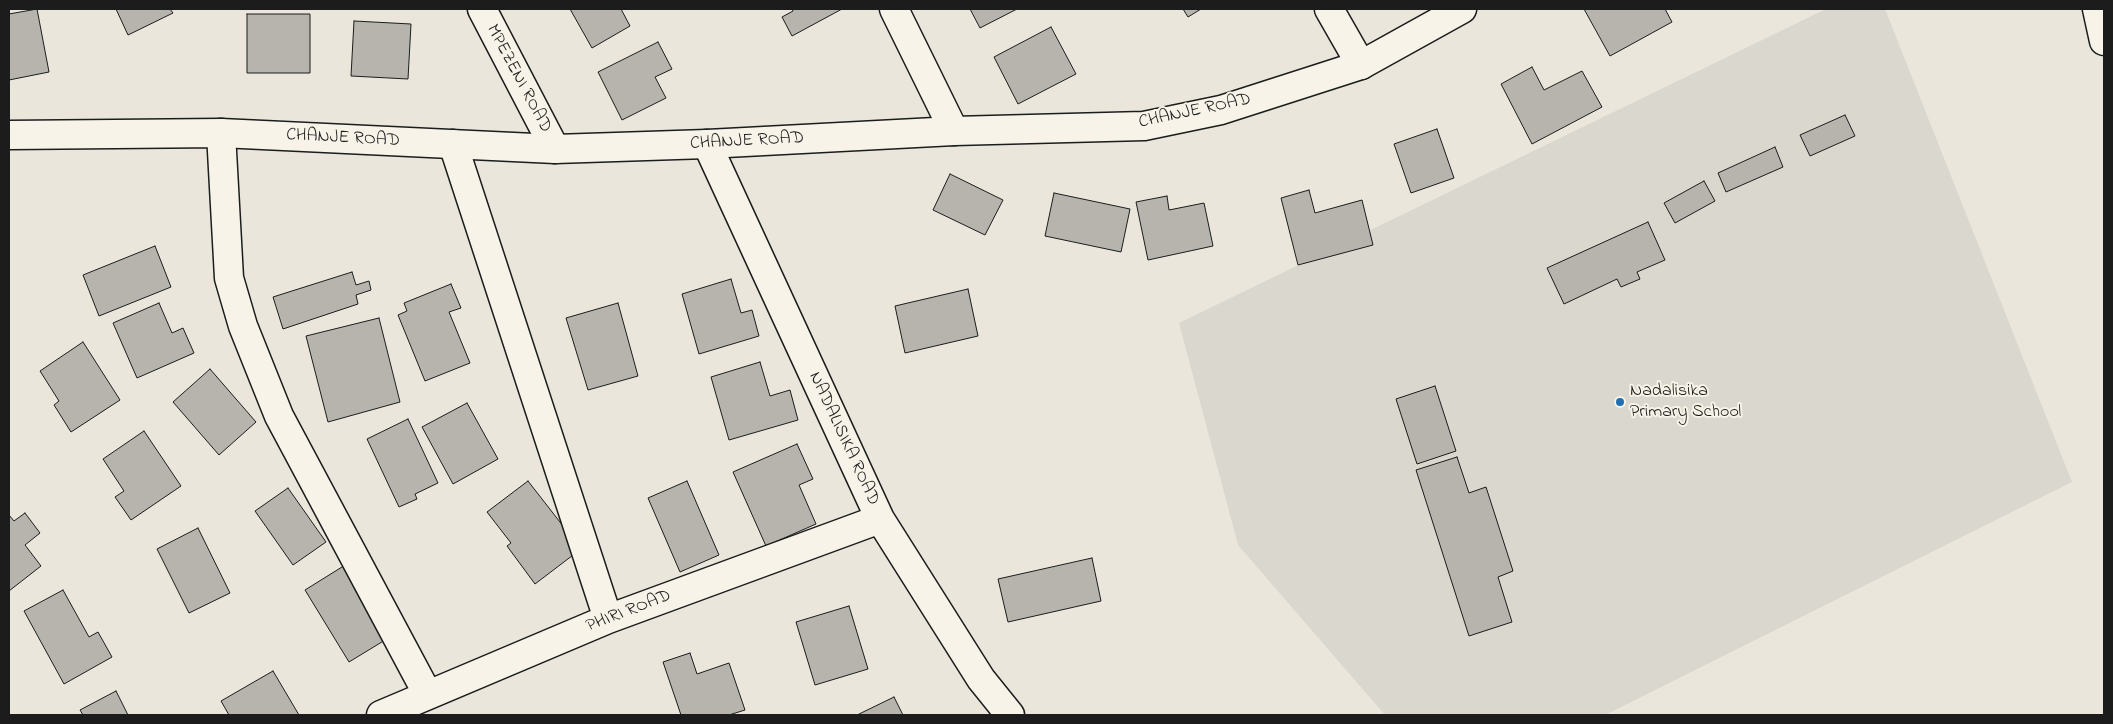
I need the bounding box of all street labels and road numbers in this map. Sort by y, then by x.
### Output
street label: MPEZENI ROAD [480,21,556,137]
street label: CHANJE ROAD [1137,90,1253,134]
street label: CHANJE ROAD [285,125,401,153]
street label: CHANJE ROAD [689,128,805,156]
street label: NADALISIKA ROAD [803,369,883,509]
street label: PHIRI ROAD [584,586,674,638]

